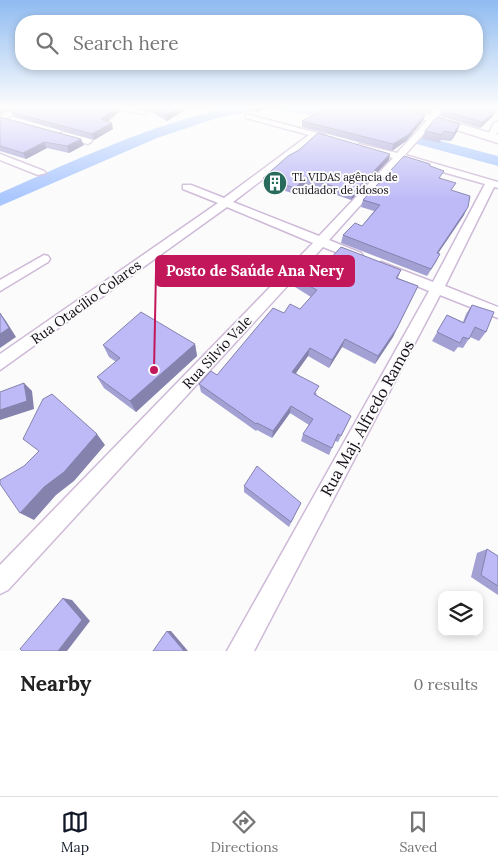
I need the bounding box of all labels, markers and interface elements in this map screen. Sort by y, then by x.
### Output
search box [15,15,483,70]
icon: search [33,29,61,57]
text: Search here [73,31,179,55]
building icon: TL VIDAS agência de cuidador de idosos [262,170,288,196]
place label: TL VIDAS agência de cuidador de idosos [292,170,398,197]
street label: Rua Otacílio Colares [27,256,145,348]
callout: Posto de Saúde Ana Nery [156,256,354,286]
text: Posto de Saúde Ana Nery [166,261,345,280]
street label: Rua Silvio Vale [178,311,256,392]
street label: Rua Maj. Alfredo Ramos [316,337,418,499]
map controls [438,591,483,636]
button: layers [438,591,483,636]
text: Nearby [20,670,91,697]
text: 0 results [413,674,478,694]
tab: Map [61,808,89,856]
tab: Directions [210,808,278,856]
tab: Saved [399,808,437,856]

